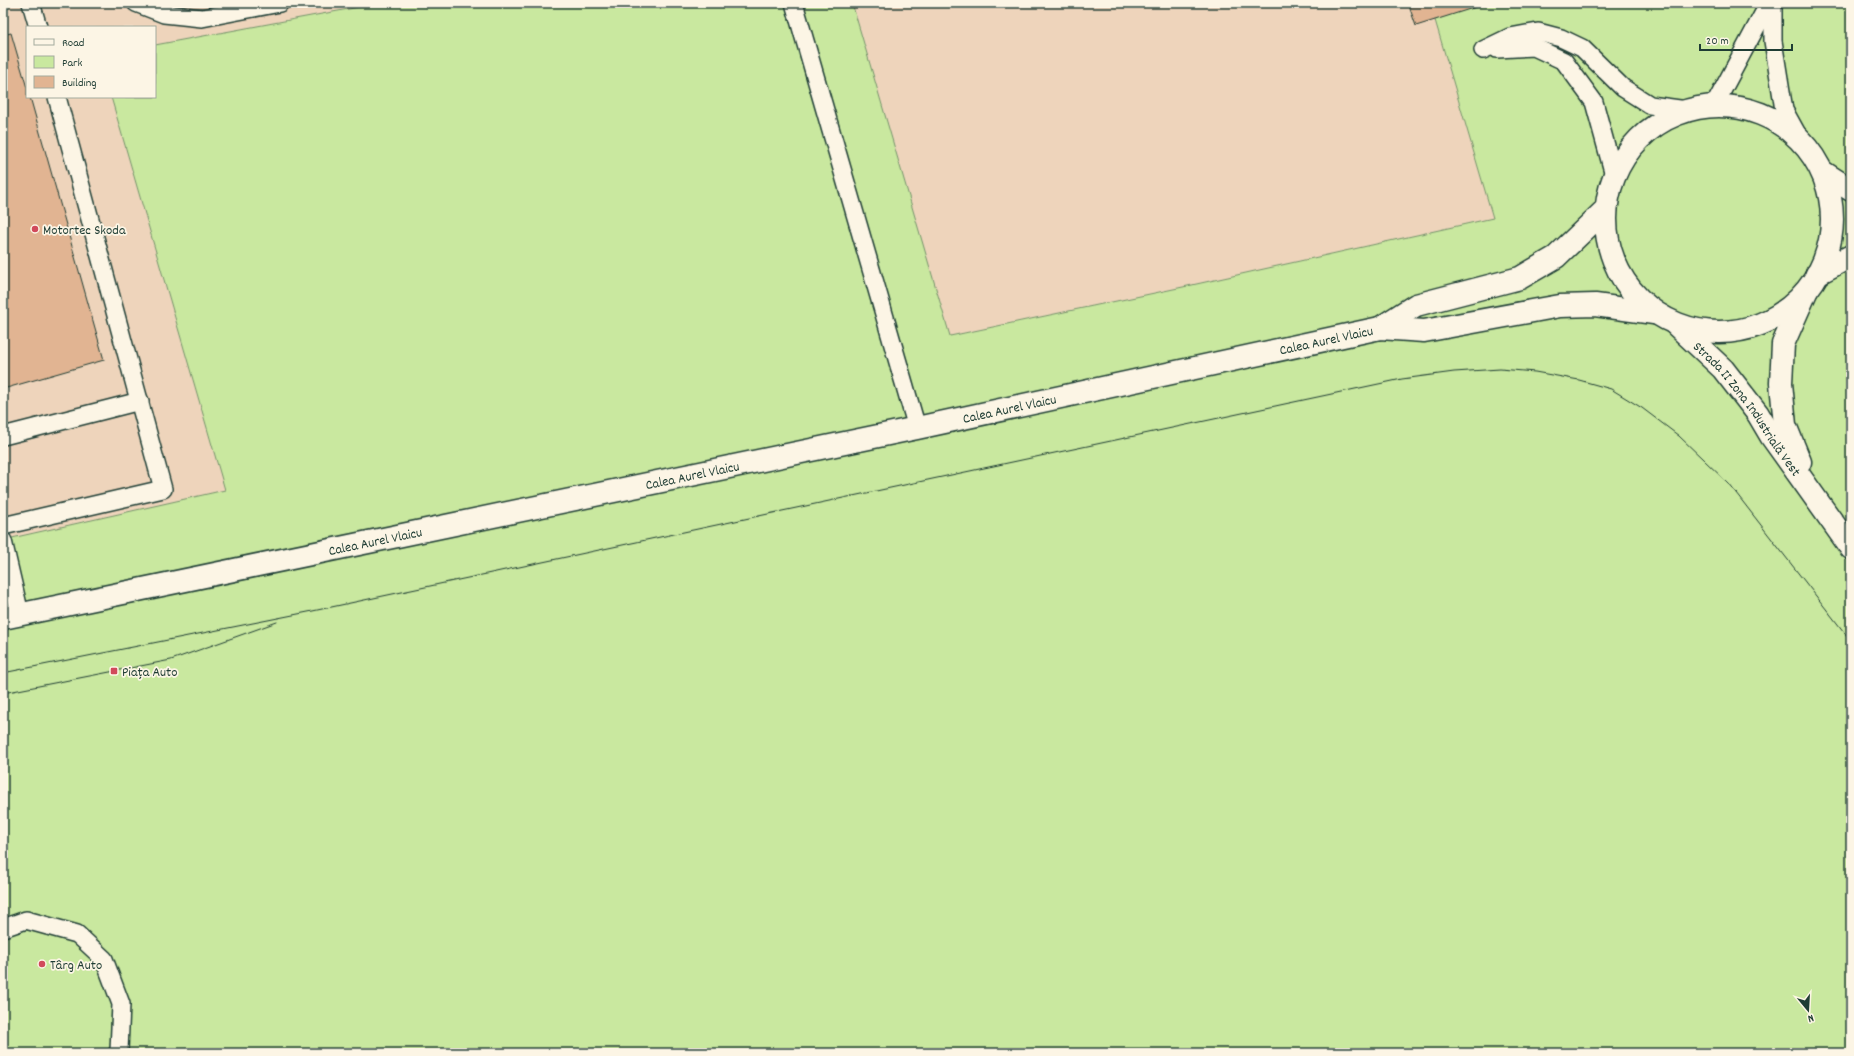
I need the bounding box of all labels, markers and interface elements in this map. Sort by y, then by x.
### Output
legend [26,26,156,98]
scale bar [1700,26,1792,52]
text: 20 m [1706,33,1729,50]
text: Road [62,35,84,52]
text: Park [62,55,83,72]
text: Building [62,75,97,92]
place label: Motortec Skoda [43,221,126,241]
marker: Motortec Skoda [30,224,40,234]
street label: Calea Aurel Vlaicu [1278,322,1375,361]
street label: Strada II Zona Industrială Vest [1688,338,1805,481]
street label: Calea Aurel Vlaicu [961,390,1058,430]
street label: Calea Aurel Vlaicu [644,457,741,496]
street label: Calea Aurel Vlaicu [327,523,424,562]
place label: Piața Auto [122,663,178,683]
marker: Piața Auto [109,666,119,676]
place label: Târg Auto [50,956,102,976]
marker: Târg Auto [37,959,47,969]
north arrow [1788,990,1828,1030]
text: N [1805,1009,1816,1026]

